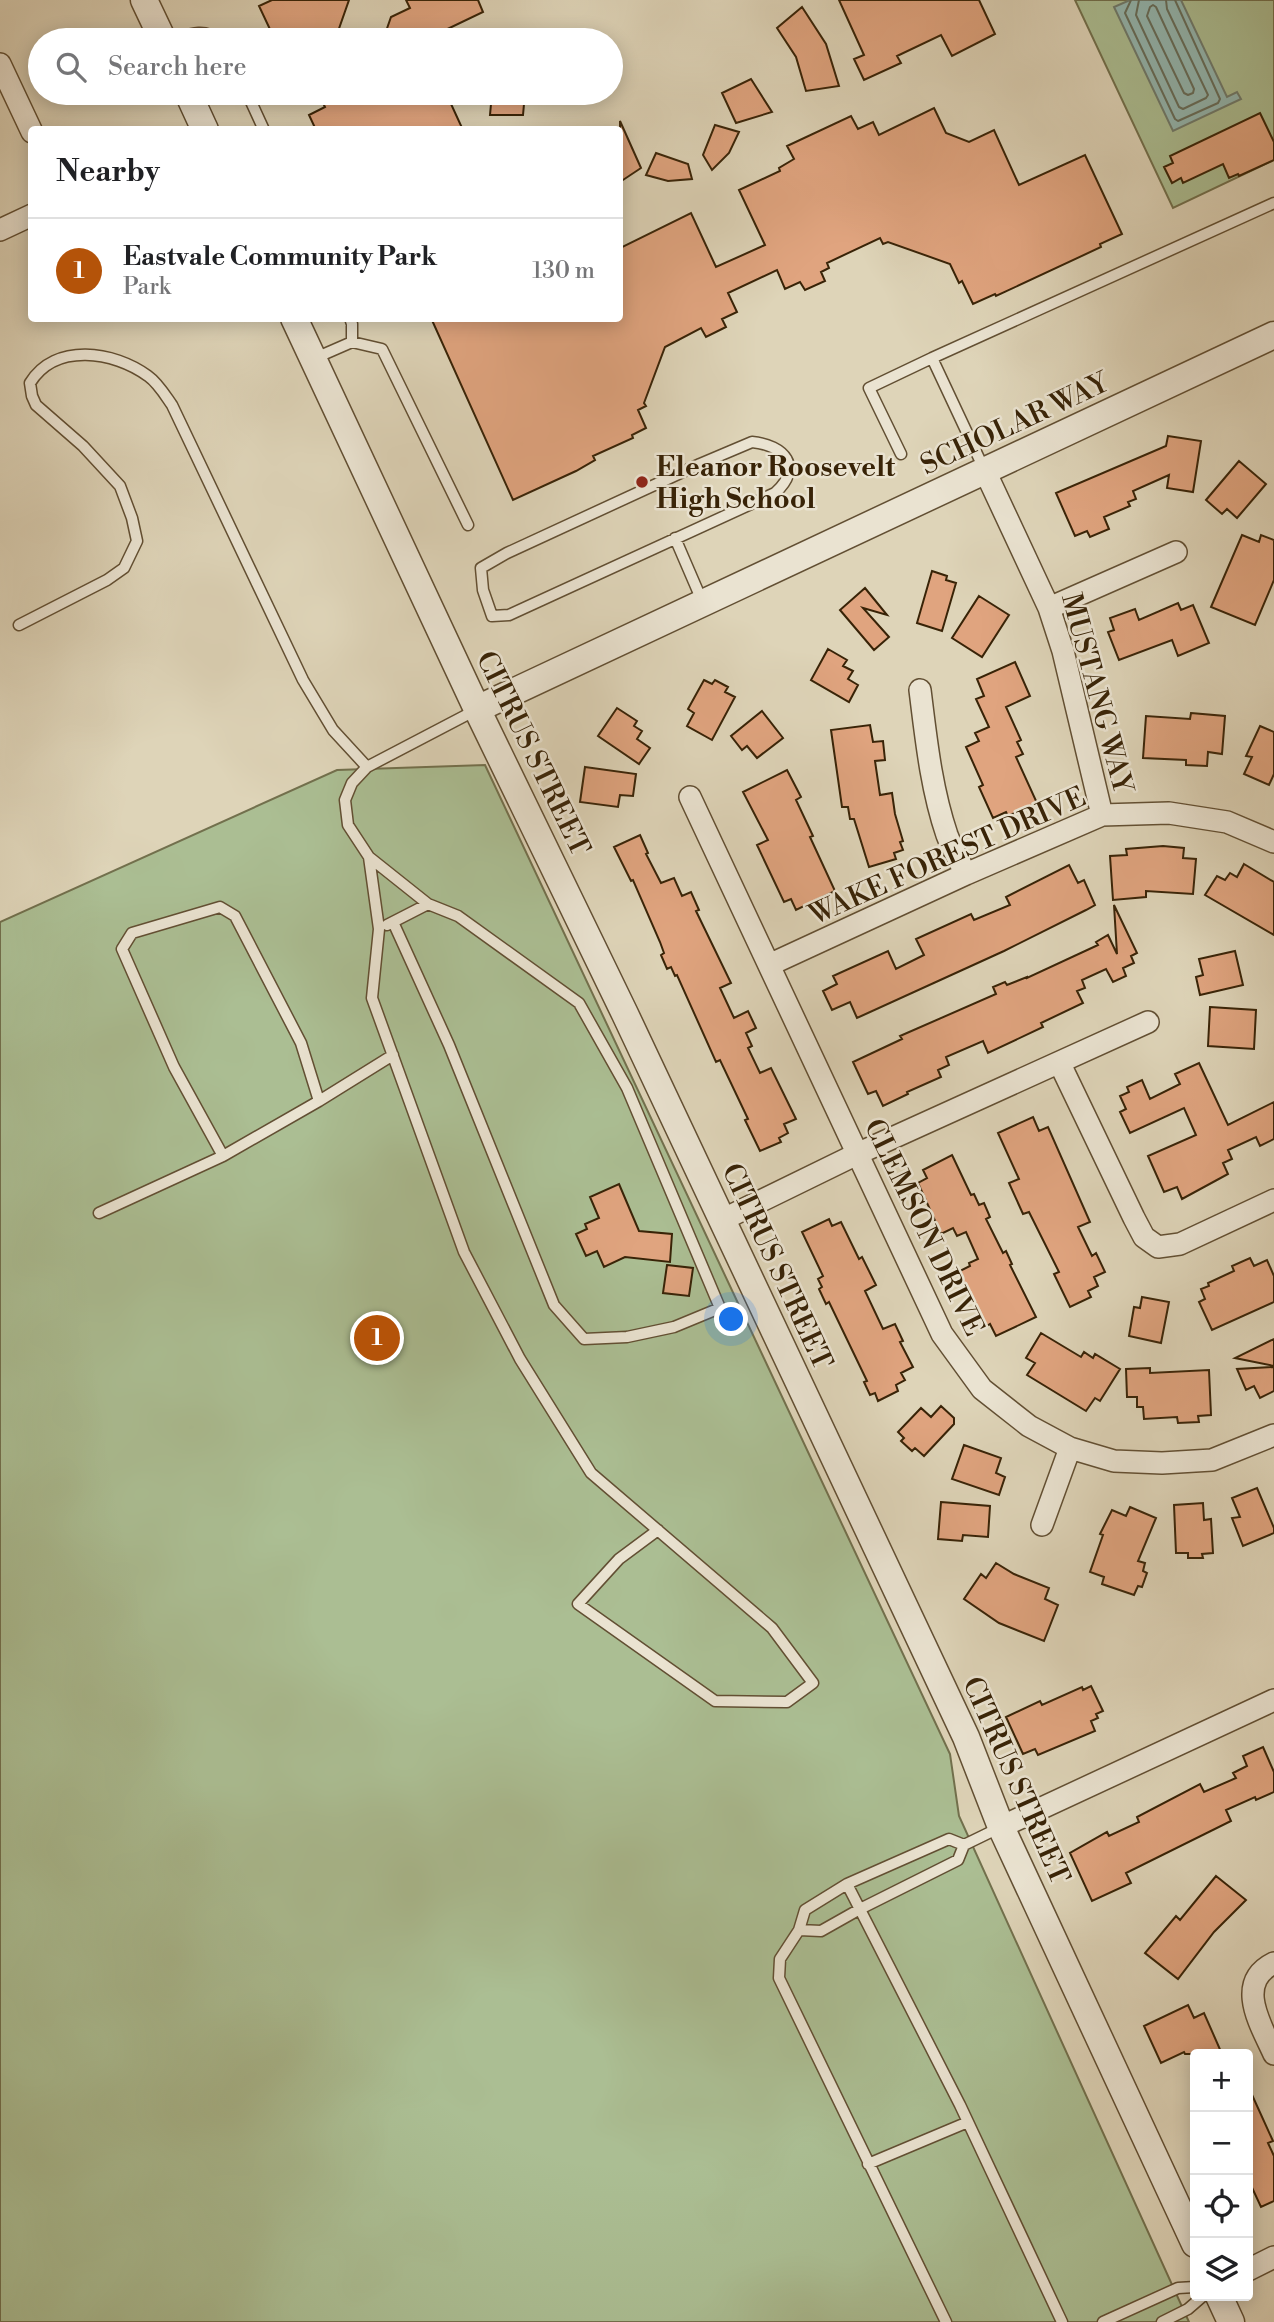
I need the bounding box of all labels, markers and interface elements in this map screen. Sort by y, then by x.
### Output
search box [28,28,623,105]
icon: search [52,48,90,86]
text: Search here [108,51,247,83]
text: Nearby [56,153,160,191]
text: Eastvale Community Park [123,241,437,273]
text: 1 [73,257,85,285]
text: 130 m [532,257,595,285]
text: Park [123,273,171,301]
street label: SCHOLAR WAY [915,365,1116,483]
place label: Eleanor Roosevelt High School [656,450,896,517]
marker: Eleanor Roosevelt High School [634,474,650,490]
street label: MUSTANG WAY [1053,590,1140,799]
street label: CITRUS STREET [468,646,597,862]
street label: WAKE FOREST DRIVE [803,780,1091,934]
street label: CLEMSON DRIVE [856,1113,991,1342]
street label: CITRUS STREET [714,1158,840,1375]
your location [714,1302,748,1336]
pin: 1 [354,1312,400,1364]
street label: CITRUS STREET [954,1671,1077,1890]
map controls [1190,2049,1253,2301]
button: + [1190,2049,1253,2112]
button: − [1190,2112,1253,2175]
button: locate [1190,2175,1253,2238]
button: layers [1190,2238,1253,2301]

